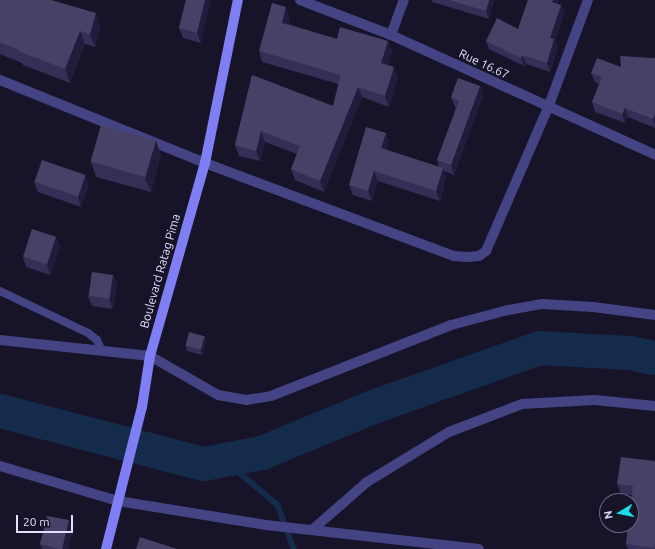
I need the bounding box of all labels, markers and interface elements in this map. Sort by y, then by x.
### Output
street label: Rue 16.67 [457,46,511,82]
street label: Boulevard Ratag Pima [137,212,183,330]
north arrow [599,493,639,533]
scale bar [18,507,75,533]
text: N [602,510,615,520]
text: 20 m [23,515,50,528]

